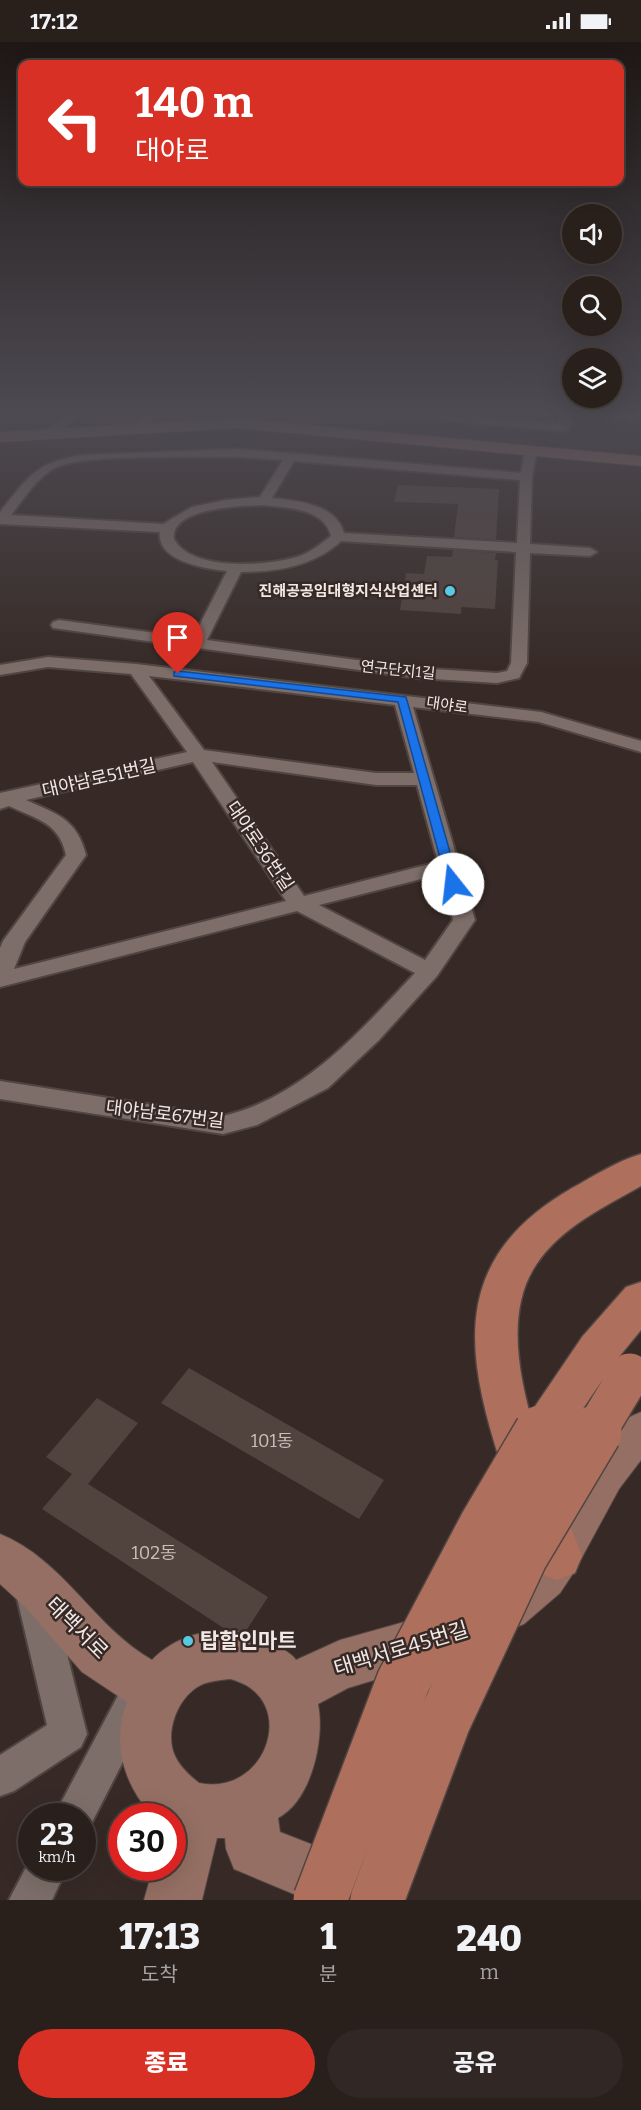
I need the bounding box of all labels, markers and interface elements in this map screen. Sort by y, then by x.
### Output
text: 17:12 [30,8,78,35]
text: 140 m [135,78,253,128]
icon: left [36,84,114,162]
text: 대야로 [135,135,210,167]
map controls [562,204,622,408]
button: sound [562,204,622,264]
button: search [562,276,622,336]
button: layers [562,348,622,408]
place label: 진해공공임대형지식산업센터 [259,582,438,600]
marker: 진해공공임대형지식산업센터 [443,584,457,598]
pin [152,612,203,674]
icon: arrive [161,621,194,654]
street label: 연구단지1길 [360,657,436,683]
street label: 대야로 [425,693,469,717]
street label: 대야남로51번길 [40,754,158,802]
street label: 대야로36번길 [222,797,298,895]
position arrow [421,852,485,916]
street label: 대야남로67번길 [105,1096,225,1132]
house number: 101동 [251,1430,293,1452]
house number: 102동 [131,1542,177,1564]
street label: 태백서로 [40,1591,114,1665]
street label: 태백서로45번길 [331,1616,471,1682]
place label: 탑할인마트 [200,1628,297,1654]
marker: 탑할인마트 [181,1634,195,1648]
speed limit sign: 30 [108,1803,186,1881]
text: 23 [40,1817,74,1853]
text: km/h [38,1848,76,1866]
text: 17:13 [119,1915,200,1959]
text: 1 [320,1915,336,1959]
text: 240 [456,1917,522,1961]
text: m [480,1960,499,1984]
text: 도착 [141,1962,178,1986]
text: 분 [319,1962,337,1986]
button: 종료 [18,2029,315,2098]
button: 공유 [327,2029,623,2098]

